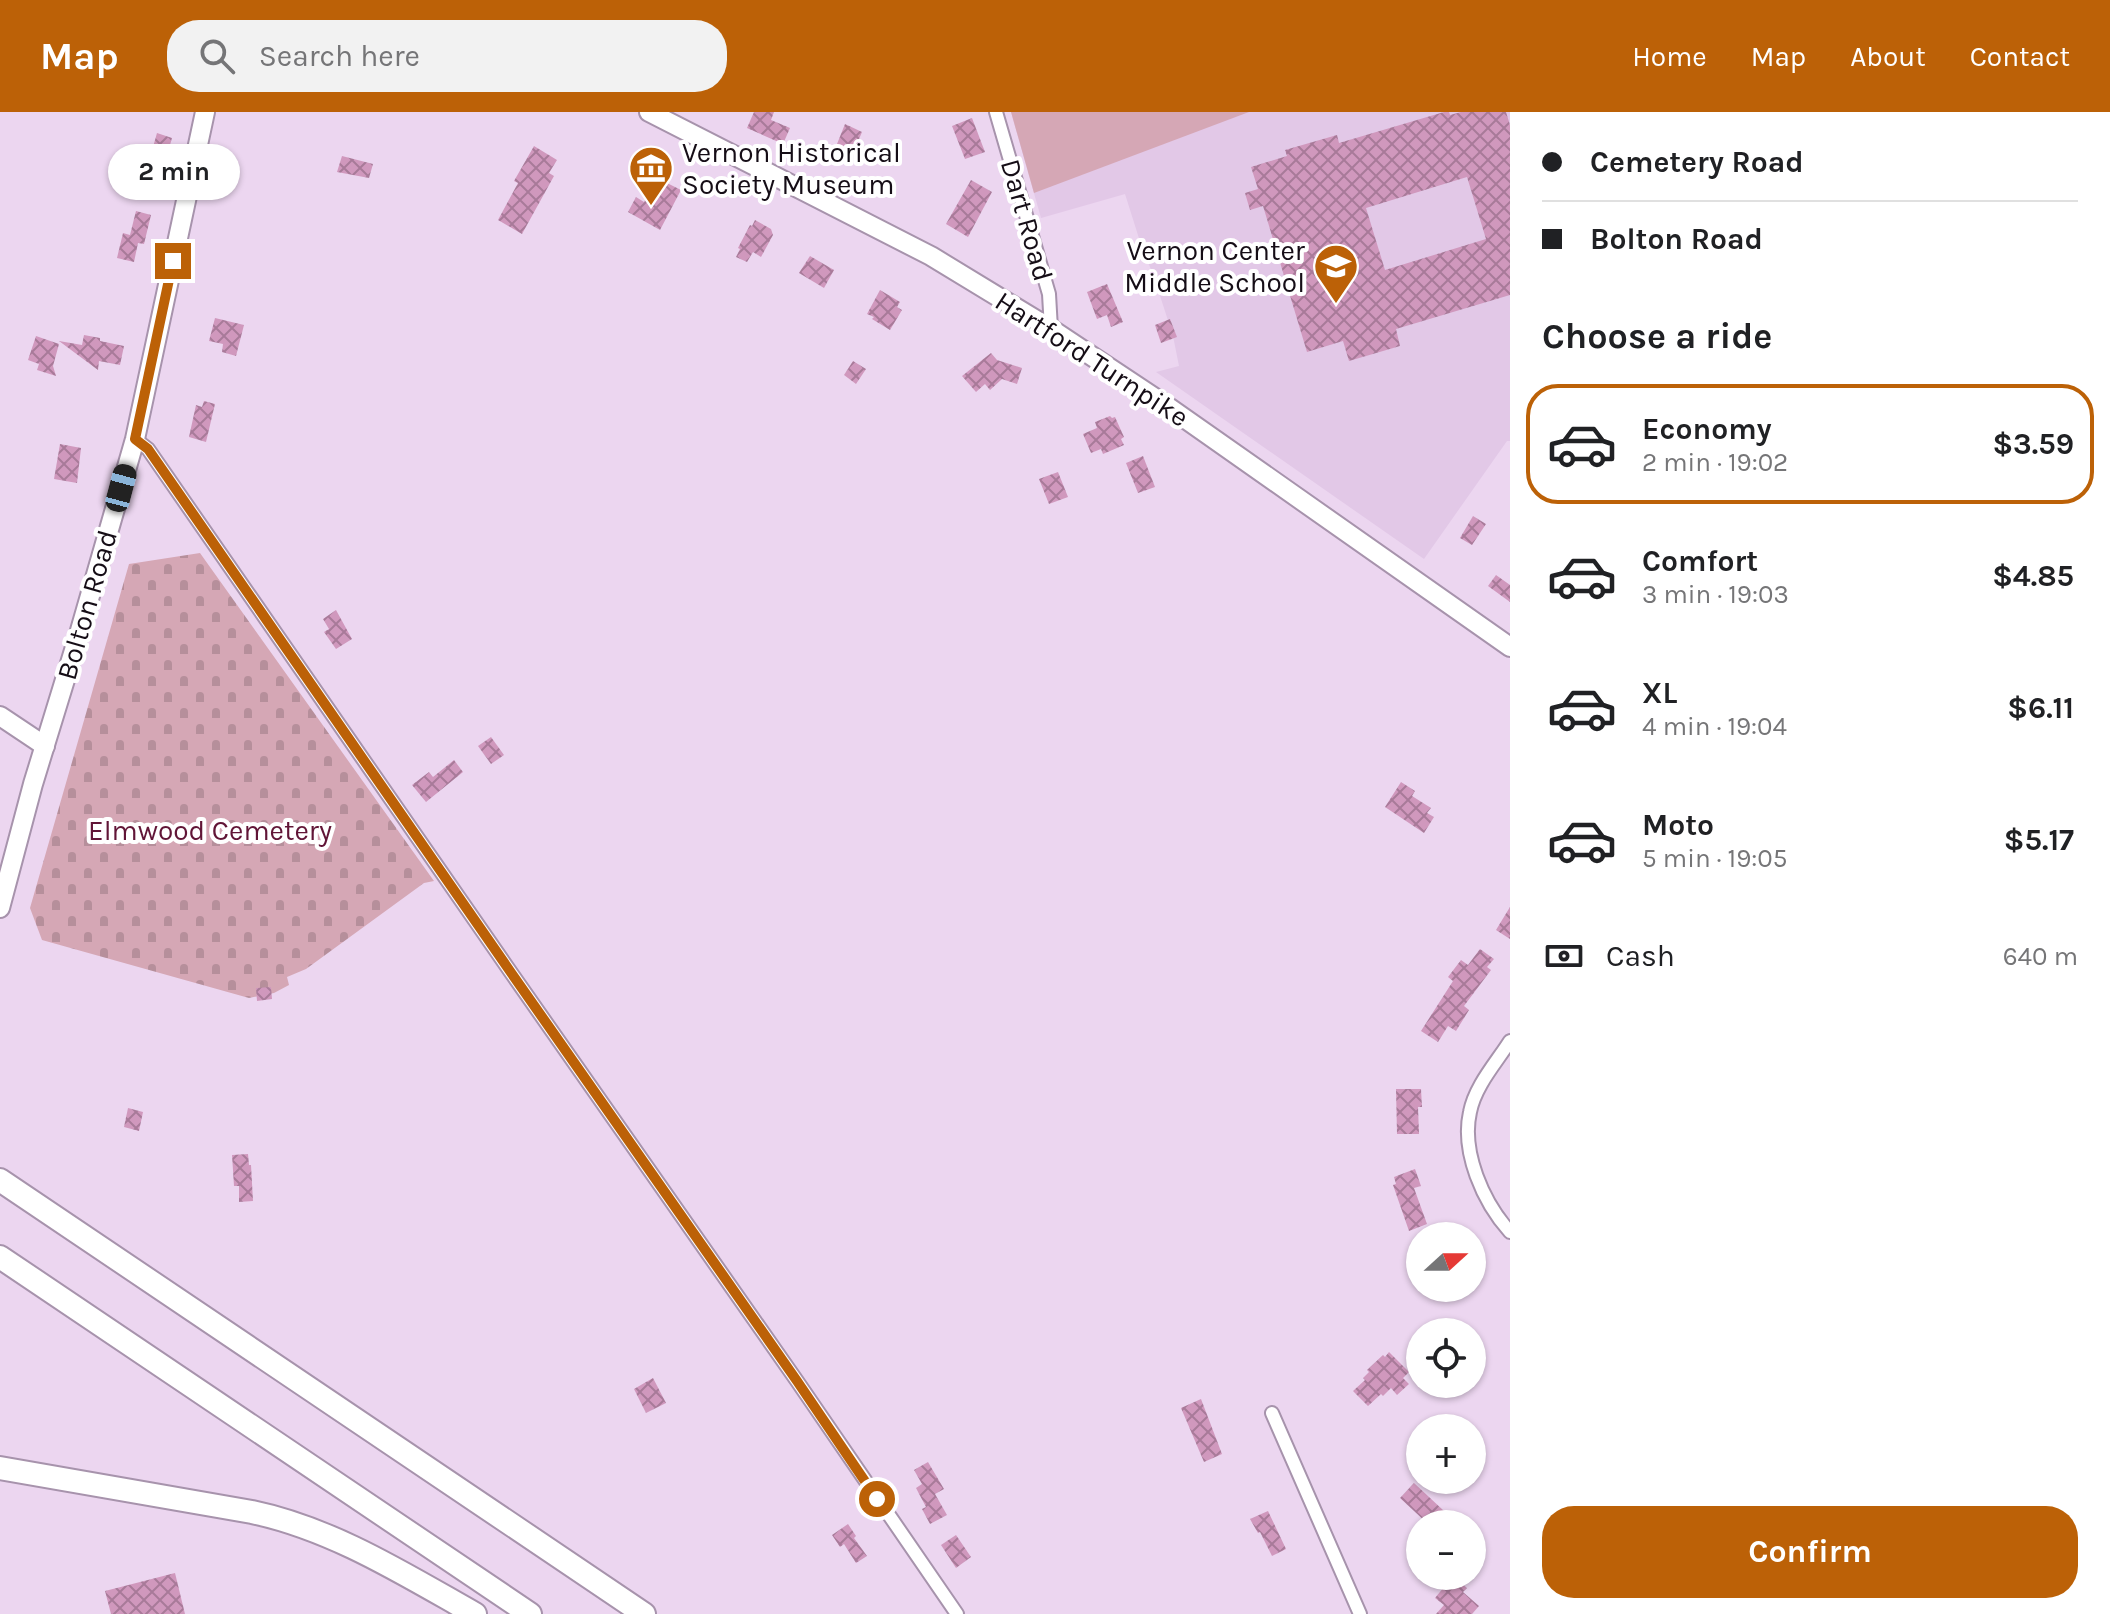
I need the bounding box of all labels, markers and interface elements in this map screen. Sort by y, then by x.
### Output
search box [167,20,727,92]
text: Map [40,34,119,79]
icon: search [195,34,239,78]
text: Search here [259,38,420,74]
text: Home [1632,40,1707,73]
text: Map [1751,40,1806,73]
text: About [1850,40,1926,73]
text: Contact [1970,40,2070,73]
place label: Vernon Historical Society Museum [682,136,901,201]
museum icon: Vernon Historical Society Museum [627,144,675,207]
text: Cemetery Road [1590,144,1804,180]
callout: 2 min [107,145,239,201]
street label: Dart Road [994,155,1060,285]
text: 2 min [138,156,210,187]
text: Bolton Road [1590,221,1763,257]
place label: Vernon Center Middle School [1124,234,1306,299]
school or university icon: Vernon Center Middle School [1312,242,1360,305]
route end [155,243,191,279]
street label: Hartford Turnpike [989,284,1195,434]
text: Choose a ride [1542,315,1772,357]
icon: car [1546,408,1618,480]
text: Economy [1642,411,1772,447]
text: $3.59 [1992,426,2074,462]
text: 2 min · 19:02 [1642,447,1788,478]
car [103,462,139,514]
street label: Bolton Road [50,526,124,684]
icon: car [1546,540,1618,612]
text: Comfort [1642,543,1758,579]
text: $4.85 [1992,558,2074,594]
text: 3 min · 19:03 [1642,579,1789,610]
icon: car [1546,672,1618,744]
text: XL [1642,675,1677,711]
text: $6.11 [2007,690,2074,726]
text: 4 min · 19:04 [1642,711,1787,742]
icon: car [1546,804,1618,876]
text: Moto [1642,807,1714,843]
park label: Elmwood Cemetery [88,814,332,847]
text: $5.17 [2004,822,2074,858]
text: 5 min · 19:05 [1642,843,1787,874]
icon: cash [1542,934,1586,978]
text: Cash [1606,938,1675,974]
text: 640 m [2003,941,2078,972]
north arrow [1406,1222,1486,1302]
map controls [1406,1222,1486,1590]
button: locate [1406,1318,1486,1398]
button: + [1406,1414,1486,1494]
route start [859,1481,895,1517]
button: Confirm [1542,1506,2078,1598]
button: − [1406,1510,1486,1590]

